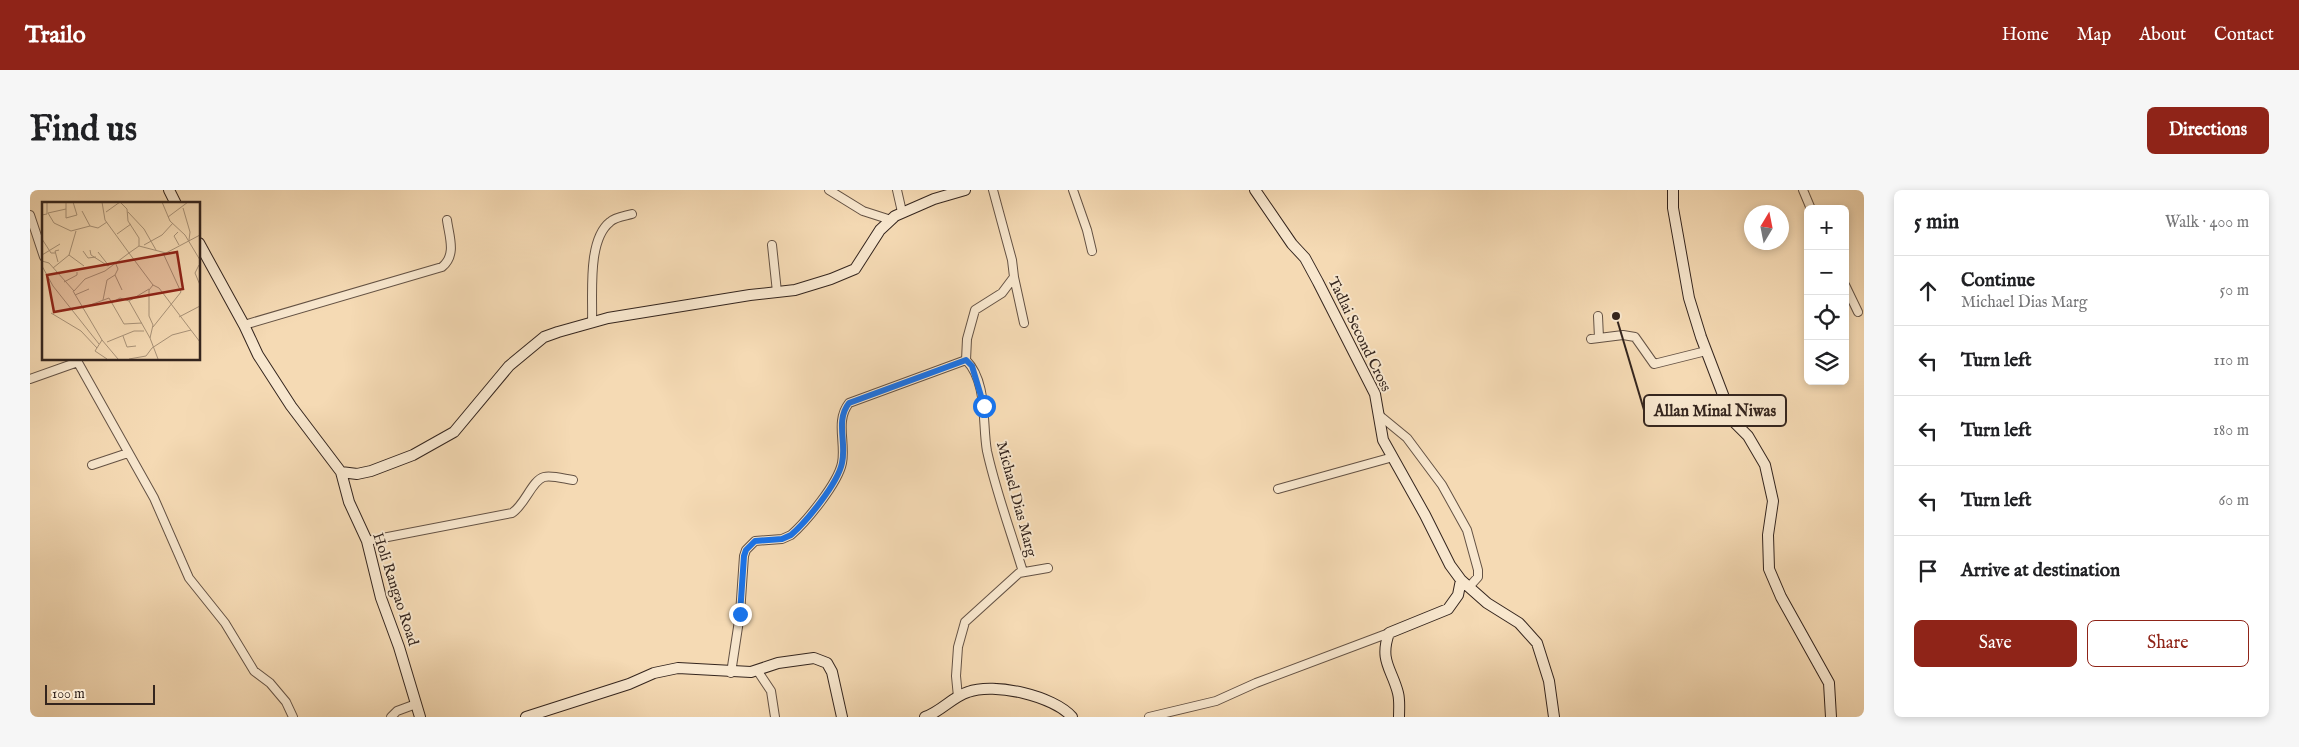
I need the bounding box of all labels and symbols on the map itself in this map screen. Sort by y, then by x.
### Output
inset map [42,202,200,360]
north arrow [1744,205,1789,250]
street label: Tadlai Second Cross [1324,274,1396,395]
route start [973,395,996,418]
callout: Allan Minal Niwas [1644,395,1786,426]
text: Allan Minal Niwas [1653,402,1776,422]
street label: Michael Dias Marg [992,439,1041,560]
street label: Holi Rangao Road [368,530,423,649]
route end [729,603,752,626]
scale bar [45,682,155,705]

